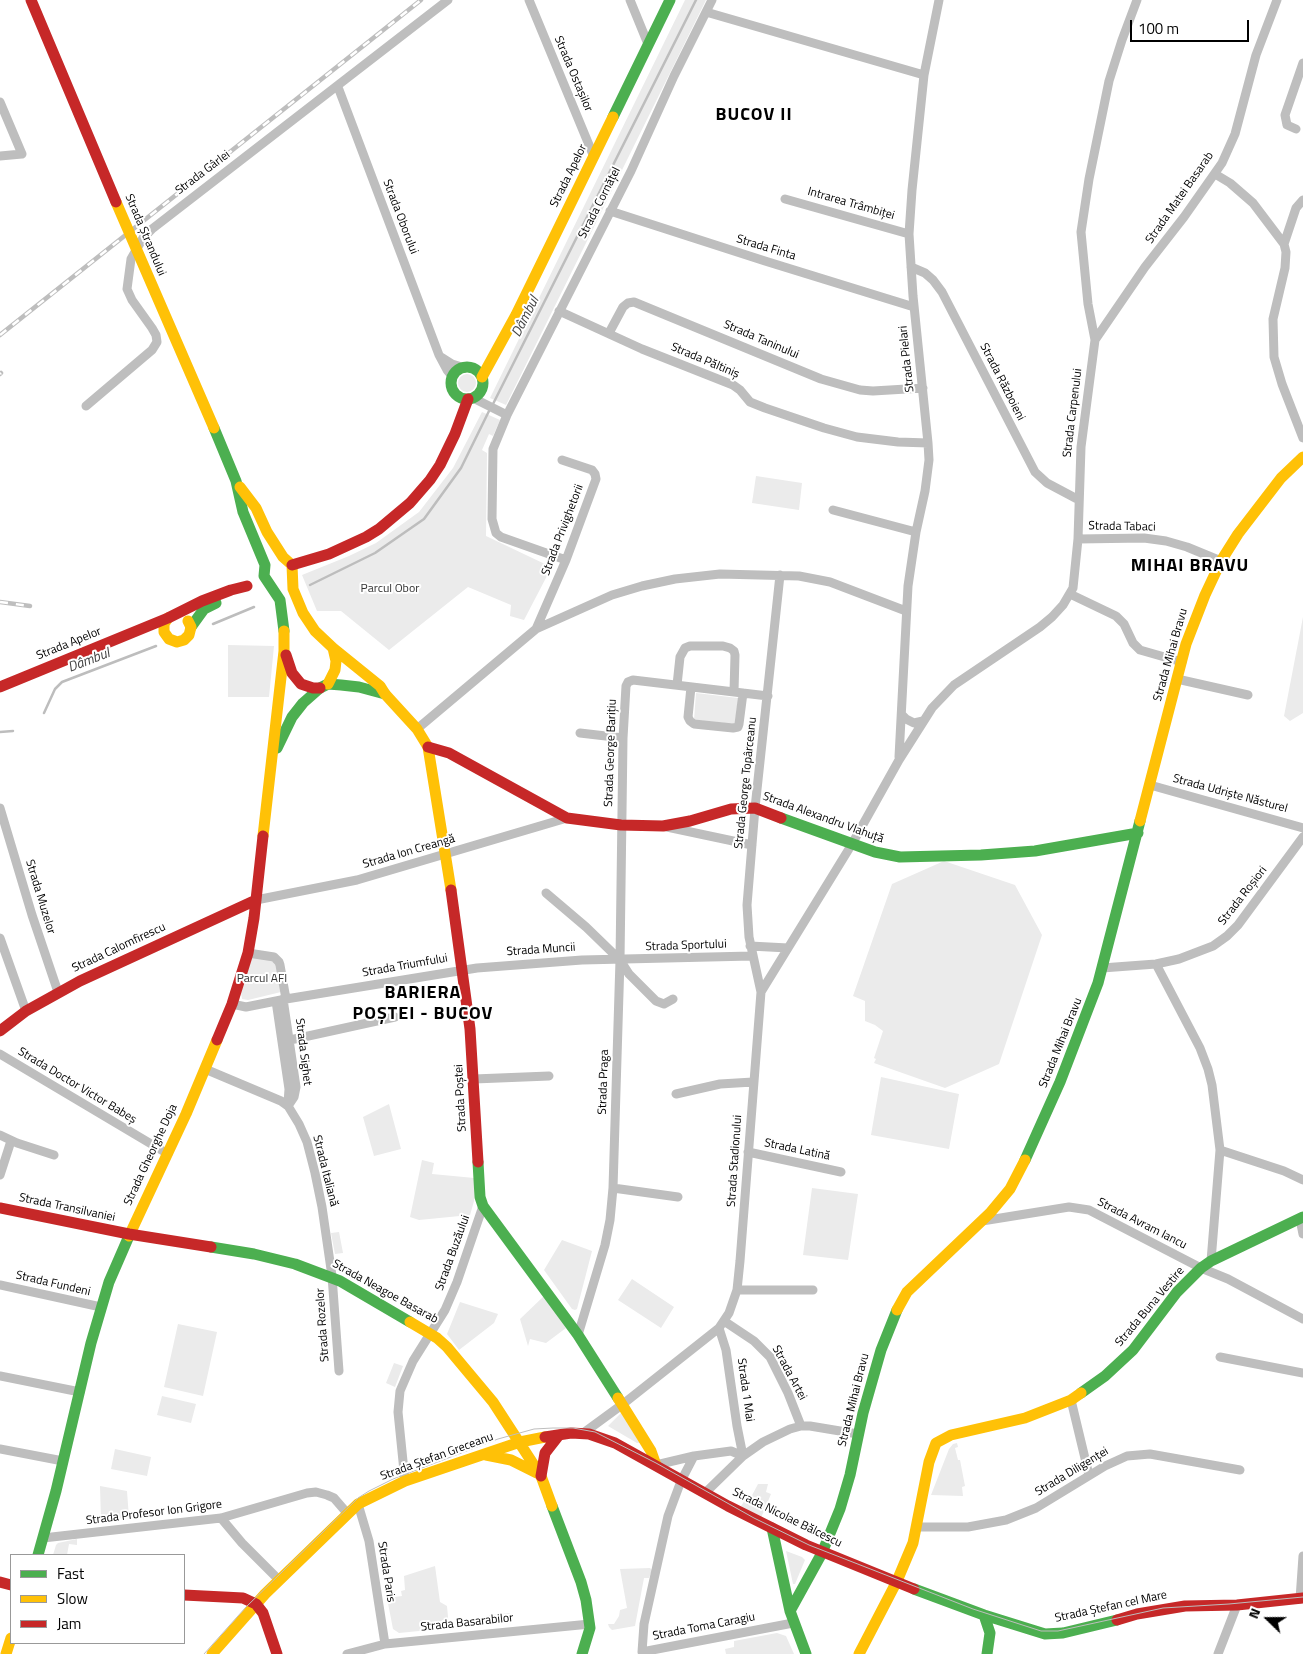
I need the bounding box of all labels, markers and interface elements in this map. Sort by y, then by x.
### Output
scale bar [1133,10,1252,42]
text: 100 m [1138,17,1179,40]
street label: Strada Ostașilor [551,34,595,114]
district label: BUCOV II [714,105,794,127]
street label: Strada Apelor [547,142,591,210]
street label: Strada Gârlei [173,148,233,198]
street label: Strada Matei Basarab [1143,149,1217,247]
street label: Strada Cornățel [576,165,624,241]
street label: Strada Oborului [379,178,421,256]
street label: Intrarea Trâmbiței [806,185,896,223]
street label: Strada Ștrandului [121,192,169,278]
street label: Strada Finta [735,232,797,264]
water label: Dâmbul [509,294,543,340]
street label: Strada Taninului [721,318,801,362]
street label: Strada Pielari [896,325,918,393]
street label: Strada Păltiniș [669,340,741,382]
street label: Strada Războieni [976,341,1028,423]
street label: Strada Carpenului [1060,368,1086,458]
street label: Strada Privighetorii [539,482,587,578]
street label: Strada Tabaci [1088,519,1156,535]
district label: MIHAI BRAVU [1129,556,1251,578]
park label: Parcul Obor [361,582,419,596]
street label: Strada Mihai Bravu [1151,607,1191,703]
street label: Strada Apelor [35,624,103,664]
water label: Dâmbul [66,645,112,677]
street label: Strada George Barițiu [602,699,620,807]
street label: Strada George Topârceanu [732,716,760,850]
street label: Strada Udriște Năsturel [1171,772,1289,816]
street label: Strada Alexandru Vlahuță [760,789,886,847]
street label: Strada Ion Creangă [361,832,457,872]
street label: Strada Muzelor [22,858,58,936]
street label: Strada Roșiori [1216,864,1270,928]
street label: Strada Calomfirescu [70,920,168,976]
street label: Strada Sportului [645,937,727,955]
street label: Strada Muncii [506,940,576,960]
street label: Strada Triumfului [361,951,449,981]
park label: Parcul AFI [237,972,287,986]
district label: BARIERA POȘTEI - BUCOV [351,983,495,1026]
street label: Strada Mihai Bravu [1036,996,1086,1090]
street label: Strada Sighet [292,1017,314,1087]
street label: Strada Doctor Victor Babeș [15,1045,139,1127]
street label: Strada Praga [596,1049,612,1115]
street label: Strada Poștei [452,1064,470,1132]
street label: Strada Gheorghe Doja [121,1102,181,1208]
street label: Strada Stadionului [725,1114,745,1208]
street label: Strada Italiană [309,1134,341,1208]
street label: Strada Latină [763,1136,831,1164]
street label: Strada Transilvaniei [18,1191,116,1225]
street label: Strada Avram Iancu [1095,1195,1189,1253]
street label: Strada Buzăului [433,1213,473,1293]
street label: Strada Neagoe Basarab [330,1257,440,1327]
street label: Strada Buna Vestire [1112,1264,1188,1350]
street label: Strada Fundeni [14,1268,92,1300]
street label: Strada Rozelor [313,1288,333,1362]
street label: Strada Artei [769,1343,809,1403]
street label: Strada Mihai Bravu [835,1352,873,1448]
street label: Strada 1 Mai [733,1357,757,1423]
street label: Strada Ștefan Greceanu [379,1430,495,1484]
street label: Strada Diligenței [1033,1444,1111,1500]
street label: Strada Nicolae Bălcescu [730,1485,844,1551]
street label: Strada Profesor Ion Grigore [85,1498,223,1528]
street label: Strada Paris [374,1541,398,1603]
legend [10,1554,185,1644]
text: Fast [57,1562,84,1585]
text: Slow [57,1587,88,1610]
street label: Strada Ștefan cel Mare [1054,1588,1168,1626]
north arrow [1243,1594,1293,1644]
text: N [1242,1605,1265,1622]
street label: Strada Toma Caragiu [652,1610,756,1644]
street label: Strada Basarabilor [420,1611,514,1635]
text: Jam [57,1612,81,1635]

